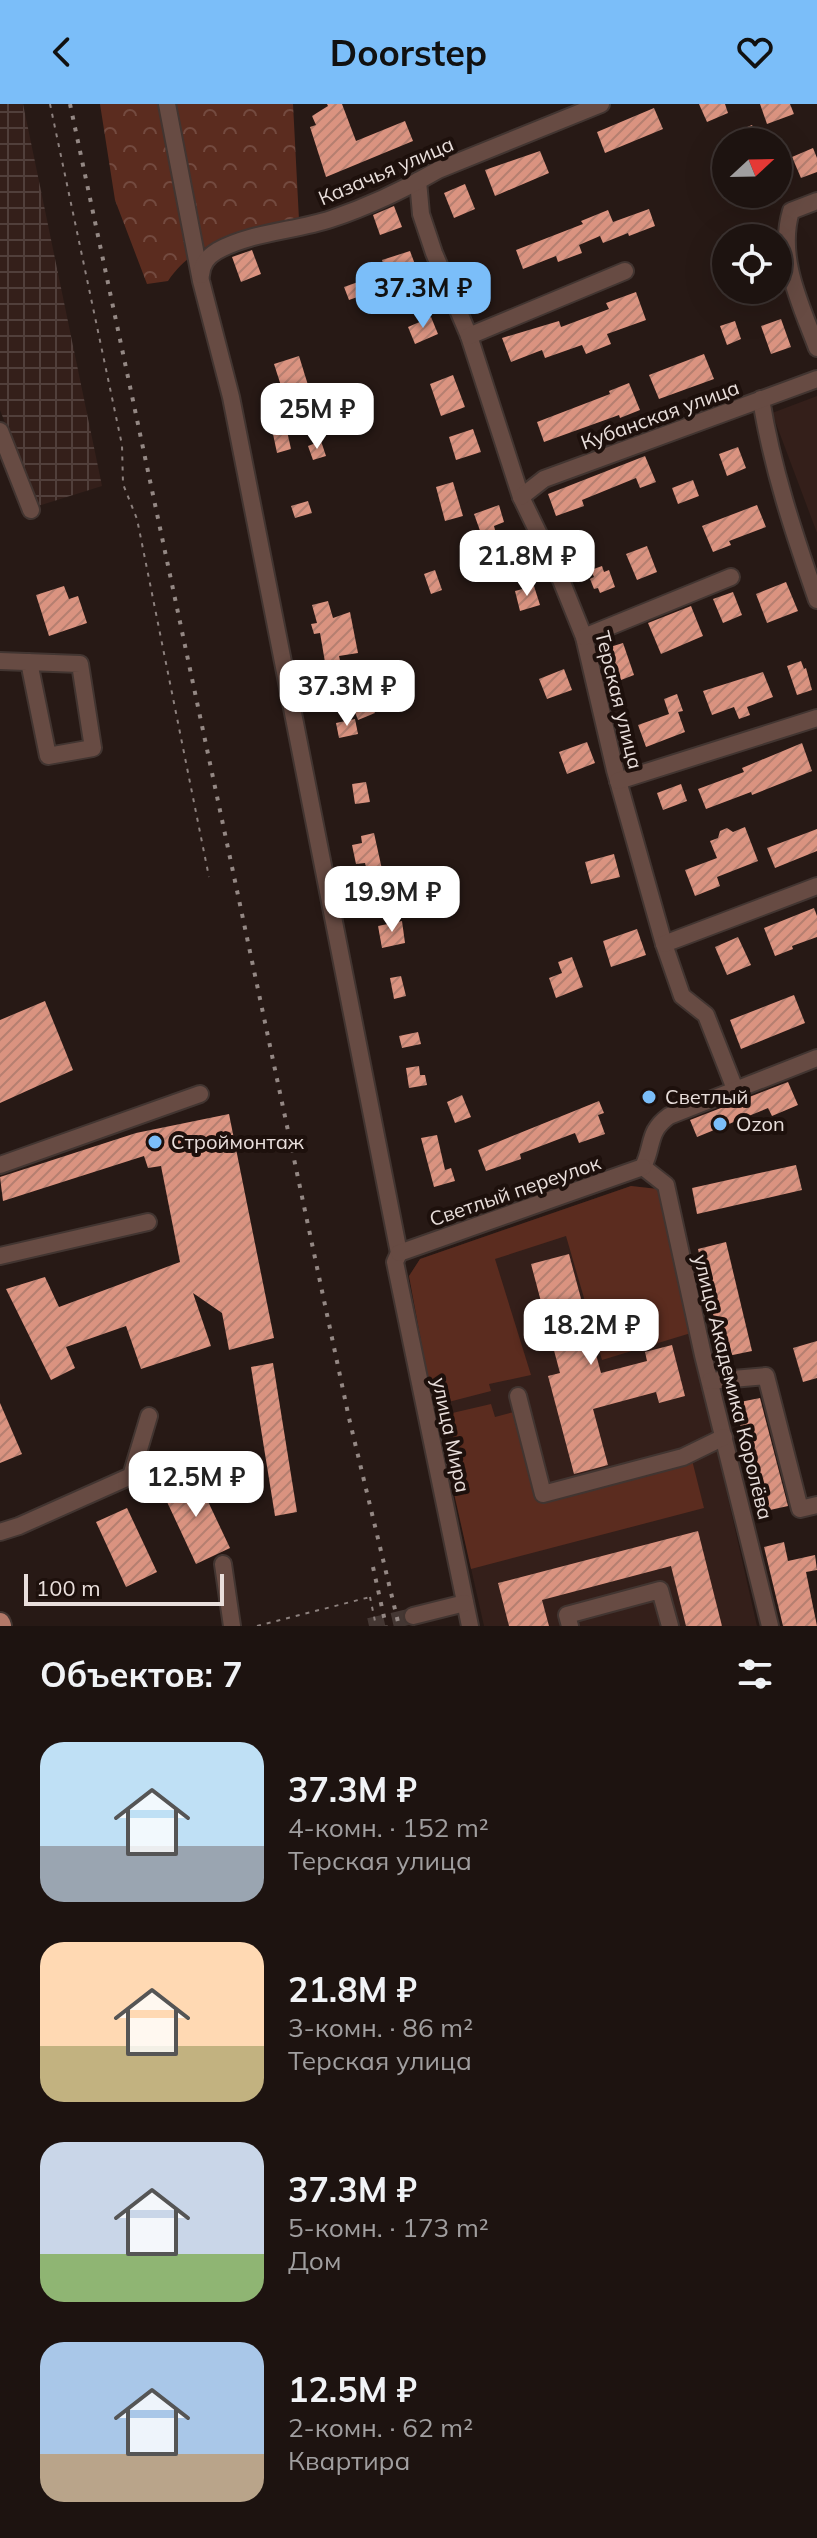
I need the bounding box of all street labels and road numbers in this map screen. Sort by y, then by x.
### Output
street label: Казачья улица [314,131,457,210]
street label: Кубанская улица [577,374,742,455]
street label: Терская улица [590,628,649,771]
street label: Светлый переулок [426,1149,604,1232]
street label: улица Академика Королёва [688,1252,779,1522]
street label: улица Мира [427,1375,476,1495]

